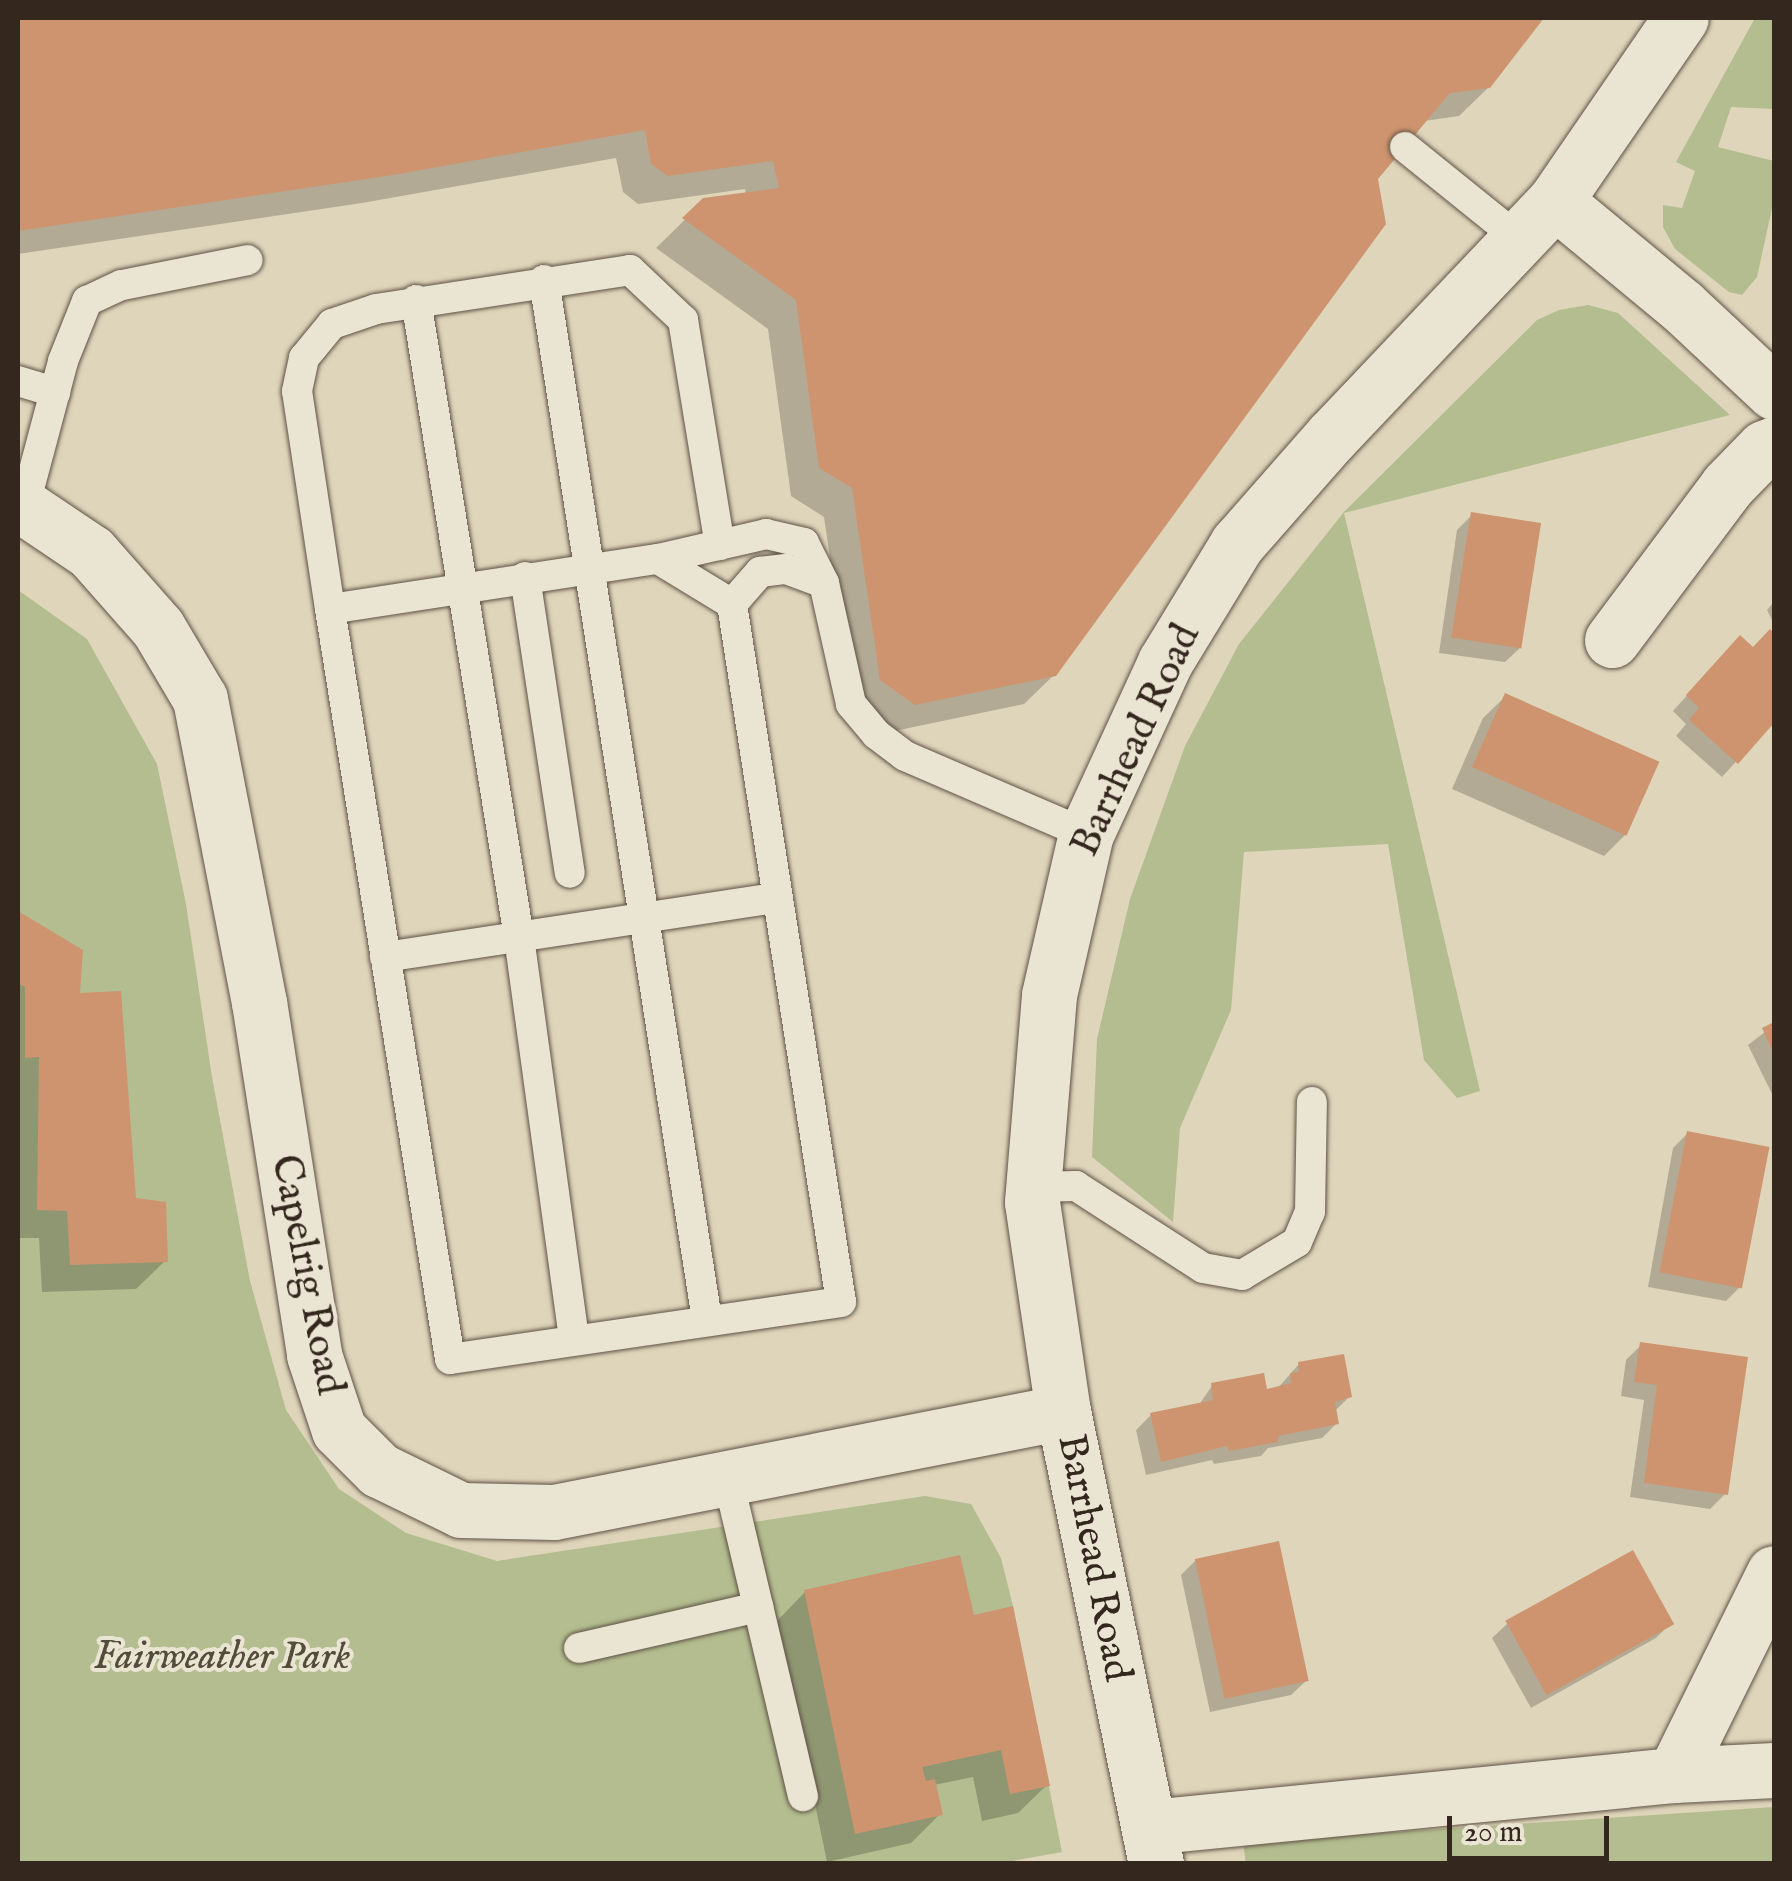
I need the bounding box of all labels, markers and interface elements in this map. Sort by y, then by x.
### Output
street label: Barrhead Road [1062,617,1212,865]
street label: Capelrig Road [259,1151,353,1399]
street label: Barrhead Road [1046,1431,1140,1685]
park label: Fairweather Park [94,1634,350,1682]
scale bar [1452,1796,1614,1858]
text: 20 m [1464,1814,1523,1852]

